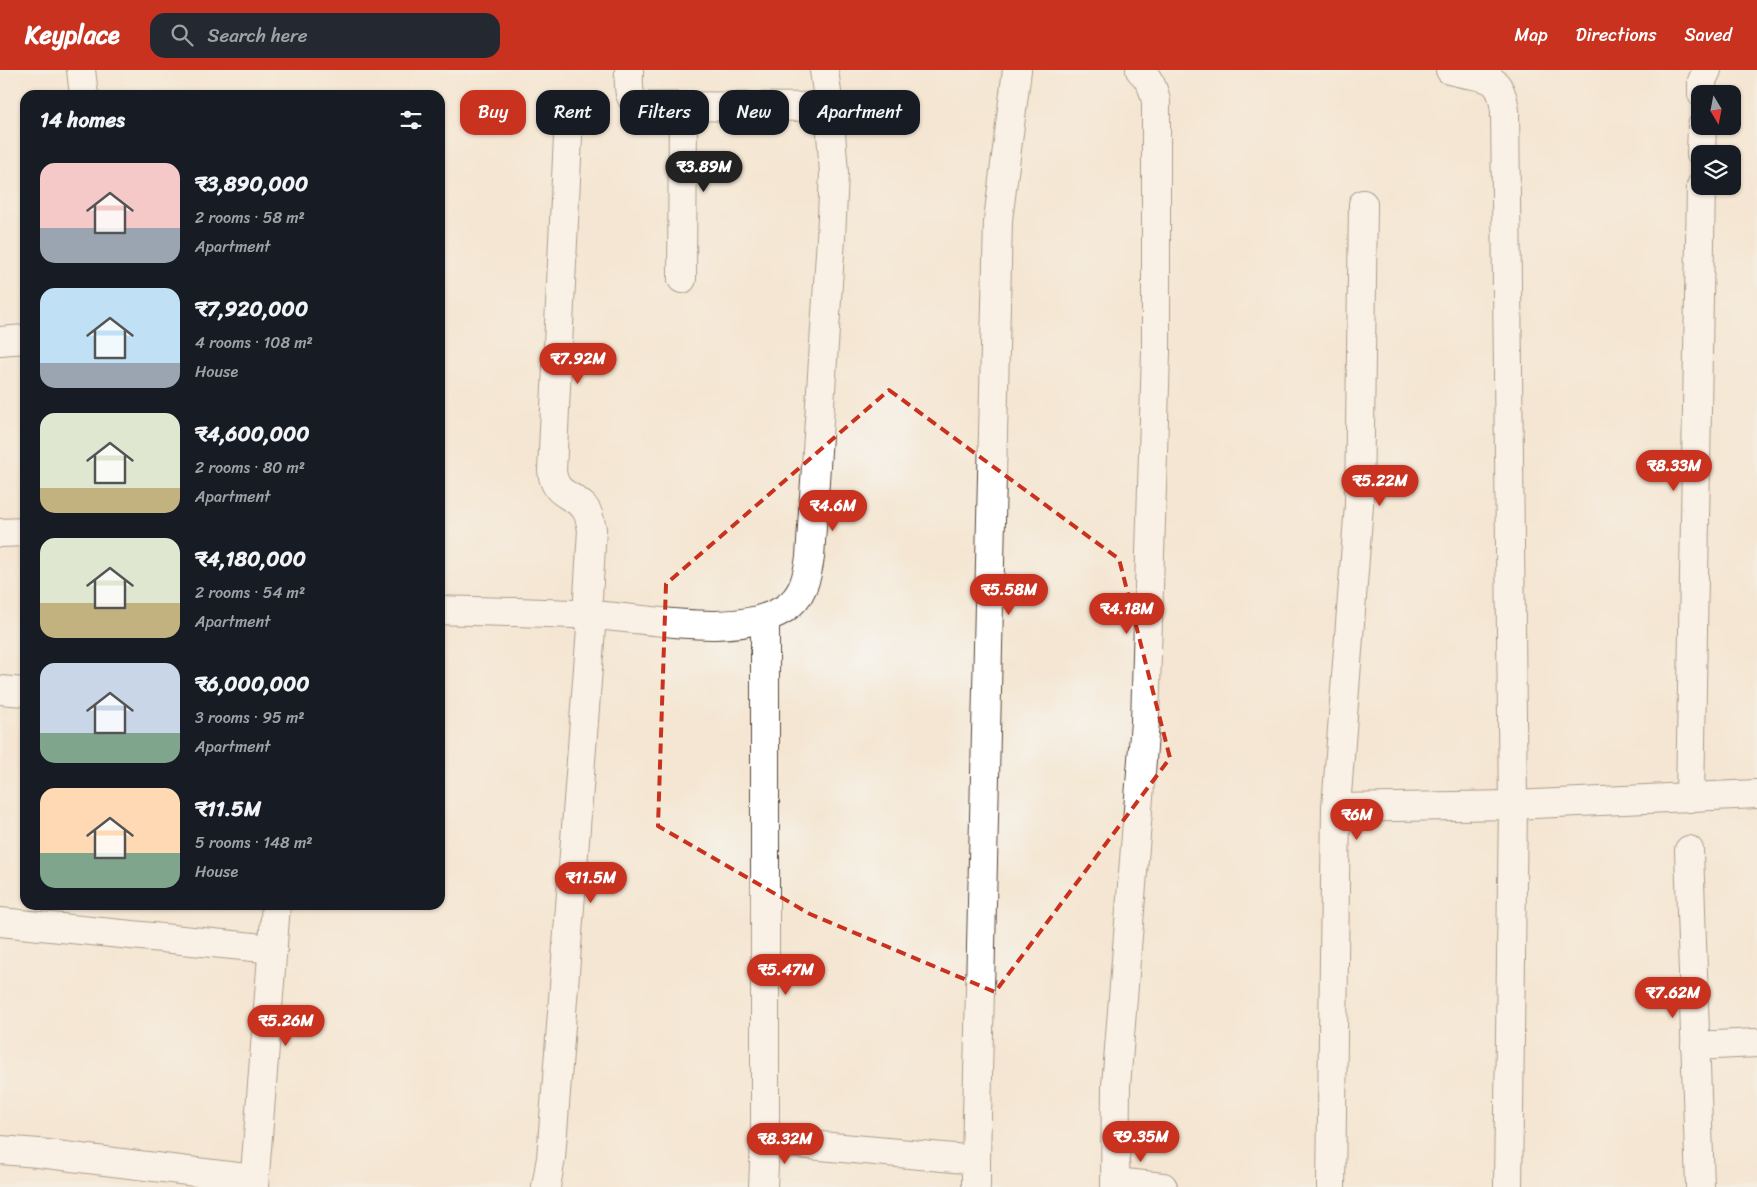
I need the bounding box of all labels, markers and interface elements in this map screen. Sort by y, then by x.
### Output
search box [150,13,500,58]
text: Keyplace [25,14,120,56]
text: Search here [208,19,308,52]
text: Map [1515,19,1548,51]
text: Directions [1576,19,1657,51]
text: Saved [1685,19,1732,51]
icon: search [168,21,196,49]
north arrow [1691,85,1741,135]
map controls [1691,85,1741,195]
chip: Buy [460,90,526,135]
chip: Rent [536,90,610,135]
chip: Filters [620,90,709,135]
chip: New [719,90,789,135]
chip: Apartment [799,90,920,135]
text: 14 homes [40,101,125,139]
icon: filters [397,106,425,134]
button: layers [1691,145,1741,195]
pin: ₹3.89M [663,150,745,193]
text: ₹3.89M [676,152,732,181]
text: ₹3,890,000 [195,165,308,203]
icon: home [80,183,140,243]
text: 2 rooms · 58 m² [195,203,305,232]
text: Apartment [195,232,271,261]
text: ₹7,920,000 [195,290,308,328]
icon: home [80,308,140,368]
text: 4 rooms · 108 m² [195,328,313,357]
pin: ₹7.92M [537,342,619,385]
text: ₹7.92M [550,344,606,373]
text: House [195,357,238,386]
text: ₹4,600,000 [195,415,309,453]
icon: home [80,433,140,493]
pin: ₹8.33M [1633,450,1715,492]
text: ₹8.33M [1647,451,1701,480]
text: 2 rooms · 80 m² [195,453,305,482]
pin: ₹5.22M [1339,464,1421,507]
text: ₹5.22M [1352,466,1408,495]
text: Apartment [195,482,271,511]
pin: ₹4.6M [798,490,868,532]
text: ₹4.6M [810,491,856,520]
text: ₹4,180,000 [195,540,306,578]
icon: home [80,558,140,618]
pin: ₹5.58M [968,574,1050,616]
text: ₹5.58M [981,575,1037,604]
text: 2 rooms · 54 m² [195,578,305,607]
pin: ₹4.18M [1086,592,1168,635]
text: ₹4.18M [1100,594,1154,623]
text: Apartment [195,607,271,636]
text: ₹6,000,000 [195,665,310,703]
icon: home [80,683,140,743]
text: 3 rooms · 95 m² [195,703,305,732]
text: Apartment [195,732,271,761]
text: ₹11.5M [195,790,261,828]
pin: ₹6M [1333,798,1381,841]
text: ₹6M [1341,800,1373,829]
icon: home [80,808,140,868]
text: 5 rooms · 148 m² [195,828,312,857]
text: House [195,857,238,886]
pin: ₹11.5M [550,862,632,904]
text: ₹11.5M [566,863,616,892]
pin: ₹5.47M [745,954,827,996]
text: ₹5.47M [758,955,814,984]
pin: ₹7.62M [1632,976,1714,1019]
text: ₹7.62M [1646,978,1700,1007]
pin: ₹5.26M [245,1004,327,1047]
text: ₹5.26M [259,1006,313,1035]
pin: ₹9.35M [1100,1120,1182,1163]
pin: ₹8.32M [744,1122,826,1165]
text: ₹9.35M [1113,1122,1169,1151]
text: ₹8.32M [758,1124,812,1153]

